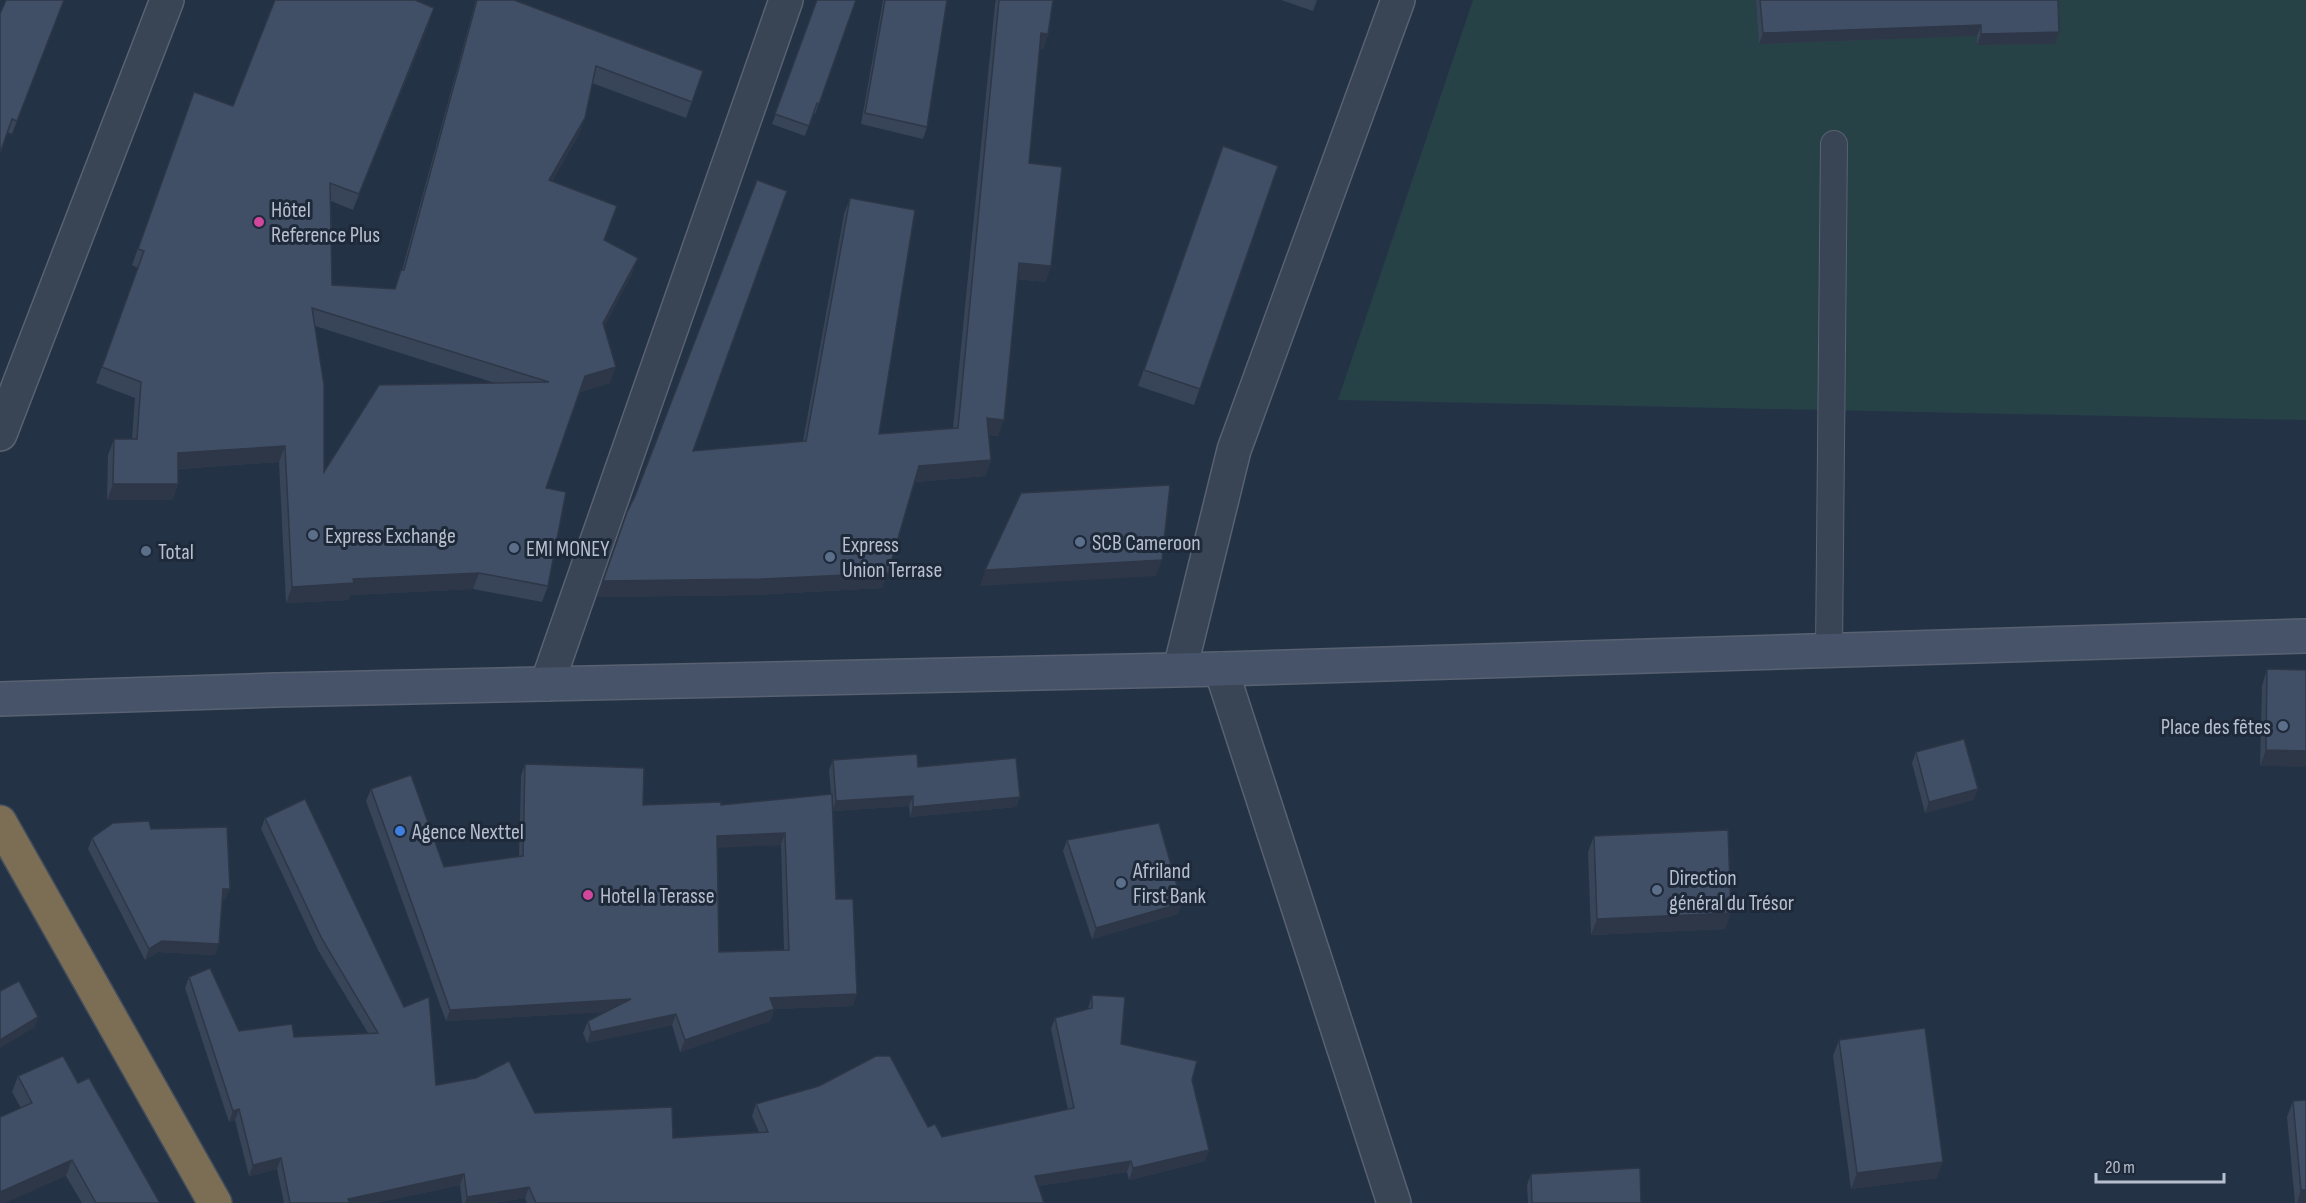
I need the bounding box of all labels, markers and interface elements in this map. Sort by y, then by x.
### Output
place label: Hôtel Reference Plus [271,197,380,249]
marker: Hôtel Reference Plus [252,215,266,229]
place label: Express Exchange [325,523,456,550]
marker: Express Exchange [306,528,320,542]
place label: SCB Cameroon [1092,530,1201,557]
place label: Express Union Terrase [842,532,942,584]
marker: SCB Cameroon [1073,535,1087,549]
place label: EMI MONEY [526,536,609,563]
place label: Total [158,539,194,566]
marker: EMI MONEY [507,541,521,555]
marker: Total [139,544,153,558]
marker: Express Union Terrase [823,550,837,564]
place label: Place des fêtes [2161,714,2271,741]
marker: Place des fêtes [2276,719,2290,733]
place label: Agence Nexttel [411,819,524,846]
marker: Agence Nexttel [393,824,407,838]
place label: Afriland First Bank [1132,858,1207,910]
place label: Direction général du Trésor [1669,865,1794,917]
marker: Afriland First Bank [1114,876,1128,890]
place label: Hotel la Terasse [600,883,715,910]
marker: Direction général du Trésor [1650,883,1664,897]
marker: Hotel la Terasse [581,888,595,902]
scale bar [2096,1146,2224,1184]
text: 20 m [2105,1157,2135,1178]

